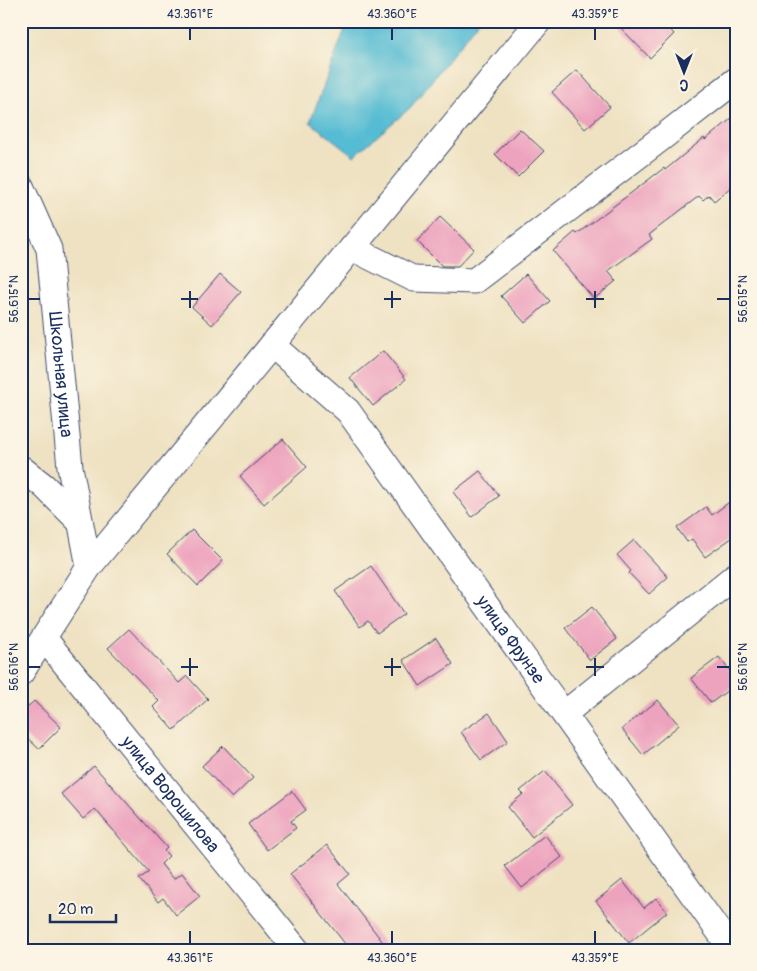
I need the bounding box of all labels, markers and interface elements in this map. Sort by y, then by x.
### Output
text: 43.361°E [167,7,213,22]
text: 43.360°E [367,7,417,22]
text: 43.359°E [571,7,619,22]
north arrow [660,48,710,98]
text: С [679,76,688,93]
text: 56.615°N [7,275,22,323]
text: 56.615°N [736,275,751,323]
street label: Школьная улица [43,311,78,438]
street label: улица Фрунзе [470,590,550,689]
text: 56.616°N [7,643,22,691]
text: 56.616°N [736,643,751,691]
street label: улица Ворошилова [115,731,224,858]
scale bar [50,891,116,923]
text: 20 m [58,900,93,919]
text: 43.361°E [167,951,213,966]
text: 43.360°E [367,951,417,966]
text: 43.359°E [571,951,619,966]

